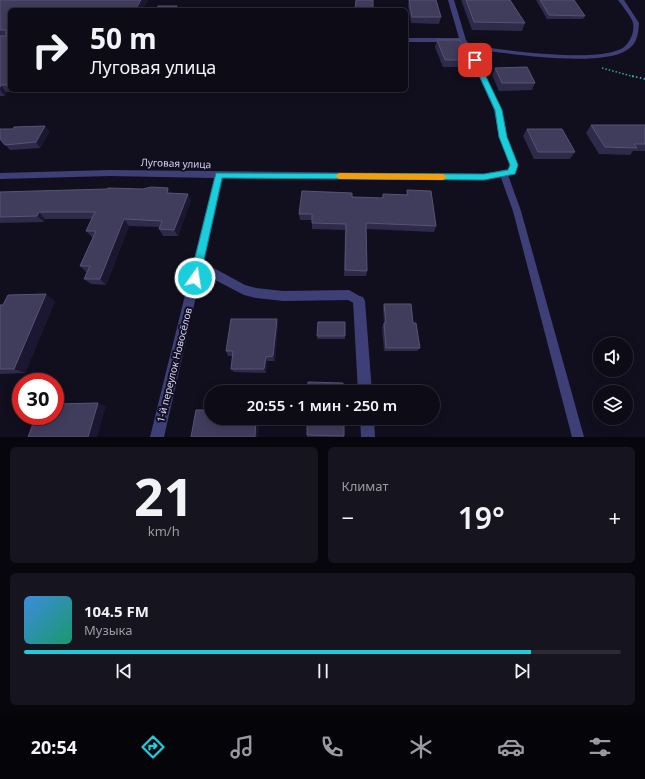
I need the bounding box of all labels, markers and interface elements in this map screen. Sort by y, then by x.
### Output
text: 50 m [90,19,157,57]
icon: right [24,24,76,76]
pin [458,43,492,77]
icon: arrive [464,49,486,71]
text: Луговая улица [90,55,216,79]
street label: Луговая улица [141,155,211,171]
position arrow [174,257,216,299]
street label: 1-й переулок Новосёлов [153,306,195,424]
map controls [593,337,633,425]
button: sound [593,337,633,377]
speed limit sign: 30 [12,373,64,425]
button: layers [593,385,633,425]
text: 20:55 · 1 мин · 250 m [247,395,397,415]
text: 21 [134,460,194,531]
text: Климат [342,477,388,495]
text: 19° [458,497,505,538]
text: − [342,502,354,532]
text: + [608,502,621,532]
text: km/h [148,522,180,540]
text: 104.5 FM [84,601,149,621]
text: Музыка [84,621,133,639]
icon: previous [113,660,135,682]
icon: pause [312,660,334,682]
icon: next [511,660,533,682]
icon: directions [139,733,167,761]
icon: music [228,733,256,761]
icon: phone [318,733,346,761]
icon: climate [407,733,435,761]
icon: car [497,733,525,761]
icon: filters [586,733,614,761]
text: 20:54 [31,735,77,759]

